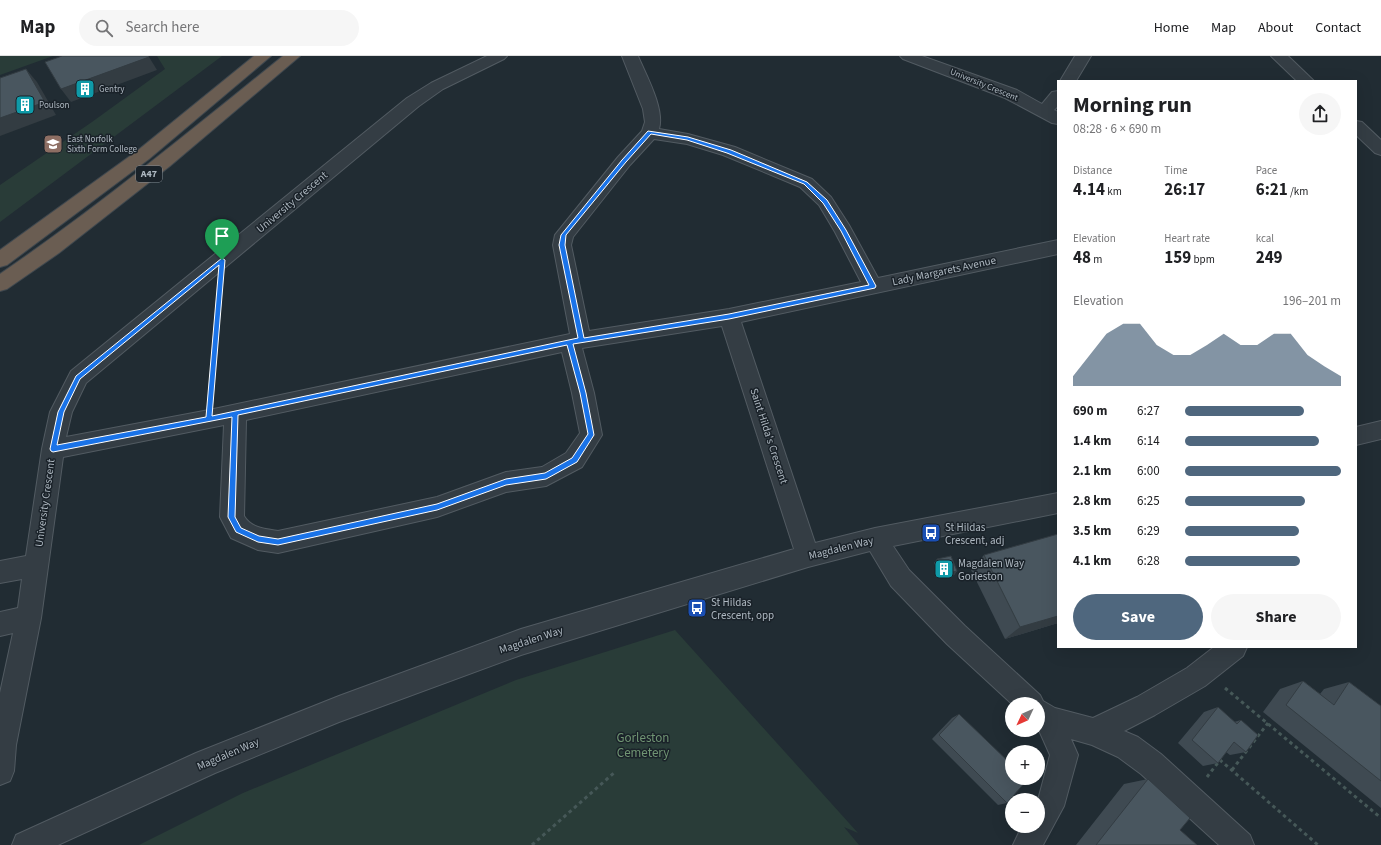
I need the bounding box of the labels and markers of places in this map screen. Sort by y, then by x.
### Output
building icon: Gentry [74,78,96,100]
place label: Gentry [99,83,125,96]
building icon: Poulson [14,94,36,116]
place label: Poulson [39,99,70,112]
school or university icon: East Norfolk Sixth Form College [42,133,64,155]
place label: East Norfolk Sixth Form College [67,133,138,156]
pin [205,219,239,260]
place label: St Hildas Crescent, adj [945,520,1004,548]
bus stop icon: St Hildas Crescent, adj [920,522,942,544]
place label: Magdalen Way Gorleston [958,556,1024,584]
building icon: Magdalen Way Gorleston [933,558,955,580]
place label: St Hildas Crescent, opp [711,595,774,623]
bus stop icon: St Hildas Crescent, opp [686,597,708,619]

